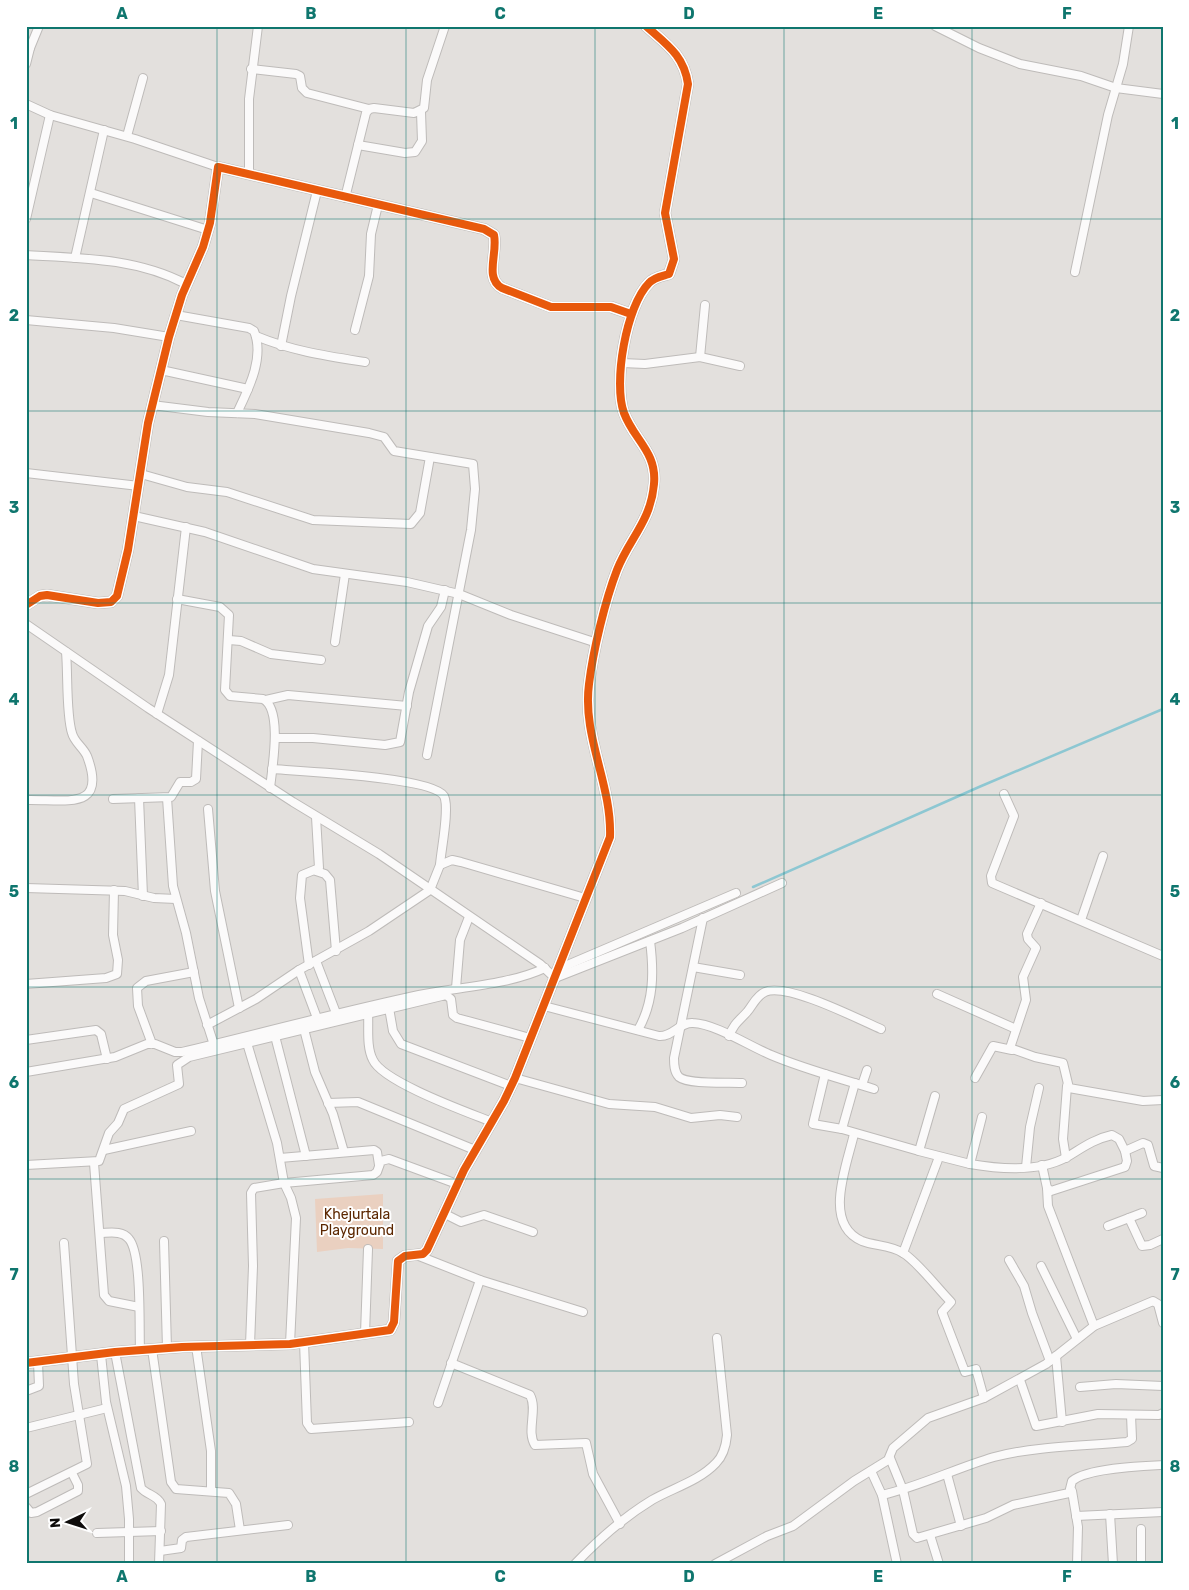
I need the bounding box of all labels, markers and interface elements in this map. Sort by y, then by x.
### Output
text: A [116,4,128,23]
text: B [305,4,317,23]
text: C [494,4,506,23]
text: D [683,4,695,23]
text: E [873,4,883,23]
text: F [1062,4,1072,23]
text: 1 [10,114,18,133]
text: 1 [1171,114,1179,133]
text: 2 [9,306,19,325]
text: 2 [1170,306,1180,325]
text: 3 [9,498,19,517]
text: 3 [1170,498,1180,517]
text: 4 [9,690,20,709]
text: 4 [1170,690,1181,709]
text: 5 [9,882,19,901]
text: 5 [1170,882,1180,901]
text: 6 [9,1073,19,1092]
text: 6 [1170,1073,1180,1092]
park label: Khejurtala Playground [320,1206,394,1239]
text: 7 [9,1265,19,1284]
text: 7 [1170,1265,1180,1284]
text: 8 [9,1457,20,1476]
text: 8 [1170,1457,1181,1476]
north arrow [42,1498,92,1548]
text: N [47,1517,64,1528]
text: A [116,1567,128,1586]
text: B [305,1567,317,1586]
text: C [494,1567,506,1586]
text: D [683,1567,695,1586]
text: E [873,1567,883,1586]
text: F [1062,1567,1072,1586]

